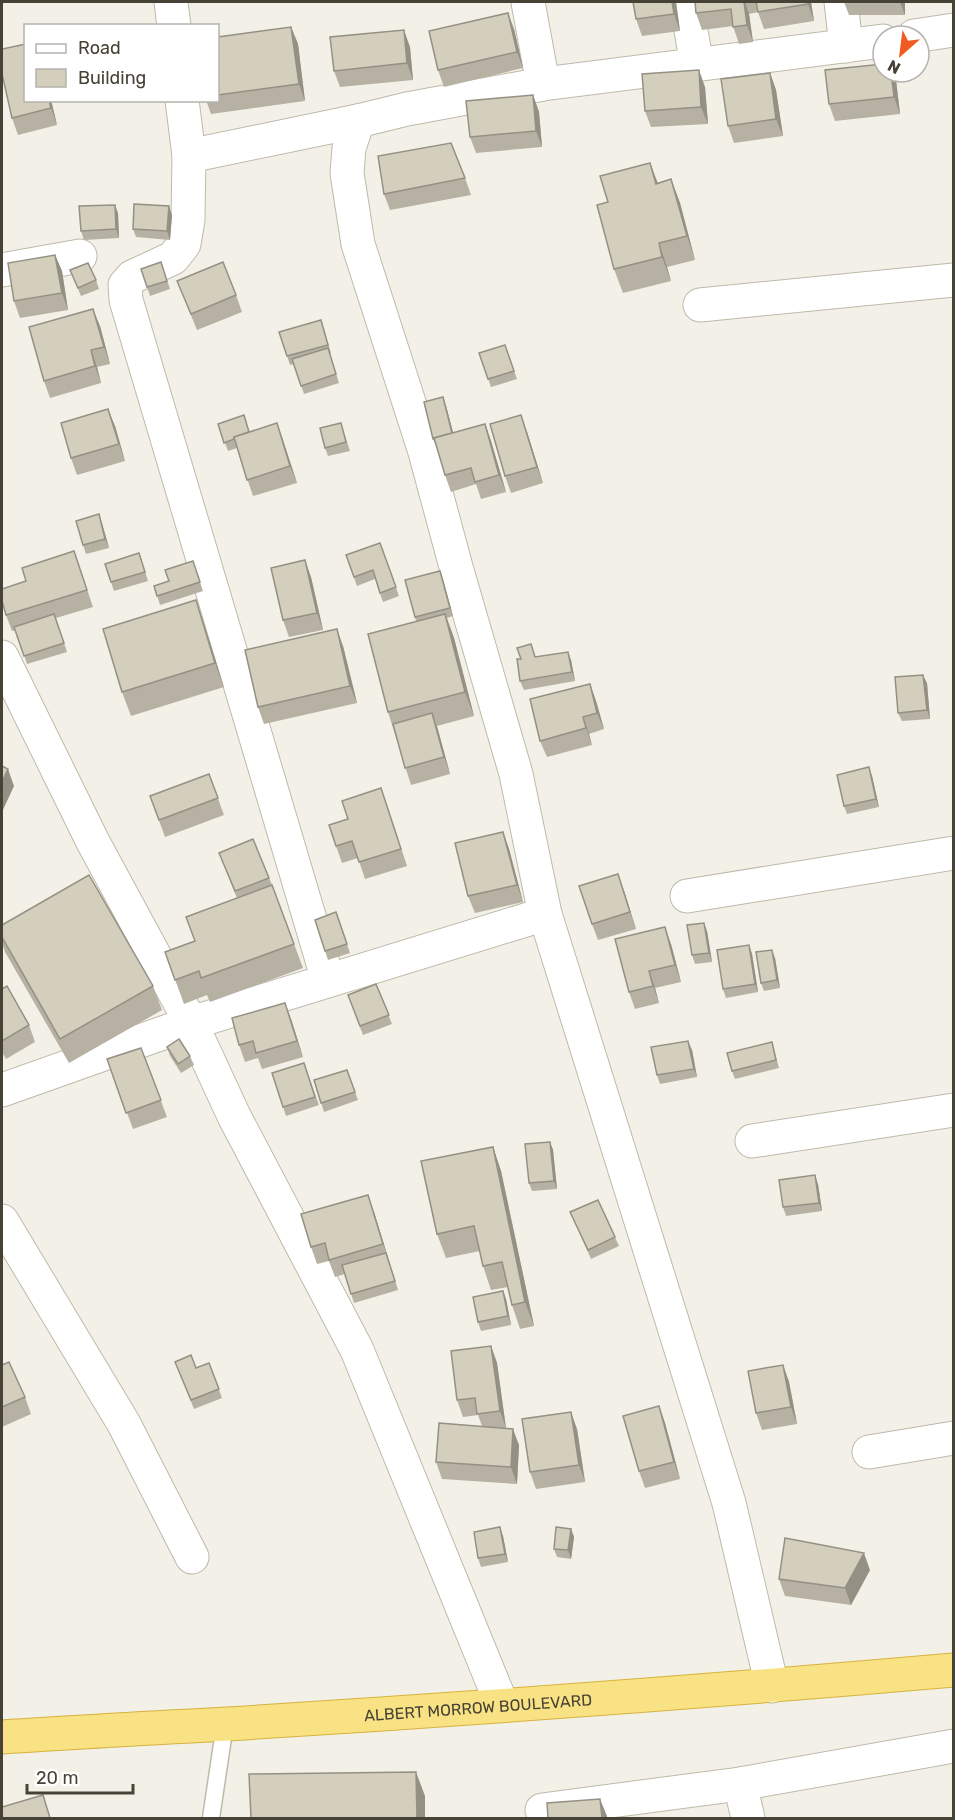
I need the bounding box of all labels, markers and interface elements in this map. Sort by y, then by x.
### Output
legend [24,24,219,102]
north arrow [871,24,931,84]
text: Road [78,37,121,59]
text: N [885,56,904,78]
text: Building [78,67,146,89]
street label: ALBERT MORROW BOULEVARD [364,1690,593,1725]
scale bar [27,1757,134,1795]
text: 20 m [36,1767,78,1789]

